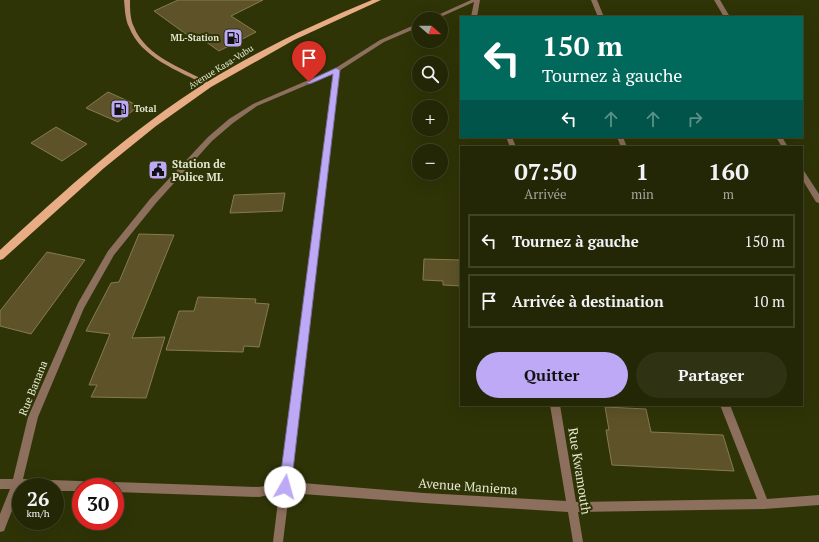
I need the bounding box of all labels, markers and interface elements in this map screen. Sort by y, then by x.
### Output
north arrow [412,12,448,48]
map controls [412,12,448,180]
fuel station icon: ML-Station [222,27,244,49]
text: 150 m [542,27,623,64]
place label: ML-Station [171,32,219,44]
icon: left [476,32,528,84]
pin [292,41,326,82]
street label: Avenue Kasa-Vubu [186,42,256,92]
icon: arrive [298,47,320,69]
button: search [412,56,448,92]
text: Tournez à gauche [542,63,682,87]
fuel station icon: Total [109,98,131,120]
button: + [412,100,448,136]
place label: Total [134,103,156,115]
icon: left [558,108,580,130]
icon: ahead [600,108,622,130]
icon: ahead [642,108,664,130]
icon: right [684,108,706,130]
button: − [412,144,448,180]
text: 07:50 [514,155,577,187]
text: 1 [636,155,649,187]
text: 160 [708,155,749,187]
place label: Station de Police ML [172,157,226,184]
public building icon: Station de Police ML [147,159,169,181]
text: Arrivée [524,185,567,203]
text: min [631,185,654,203]
text: m [723,185,734,203]
icon: left [478,230,500,252]
text: Tournez à gauche [512,231,639,251]
text: 150 m [744,231,785,251]
icon: arrive [478,290,500,312]
text: Arrivée à destination [512,291,664,311]
text: 10 m [752,291,785,311]
button: Quitter [476,352,628,398]
button: Partager [636,352,787,398]
street label: Rue Banana [16,358,51,418]
street label: Rue Kwamouth [564,426,596,516]
position arrow [264,466,306,508]
street label: Avenue Maniema [418,474,519,498]
speed limit sign: 30 [72,478,124,530]
text: 26 [27,485,49,512]
text: km/h [26,507,50,520]

